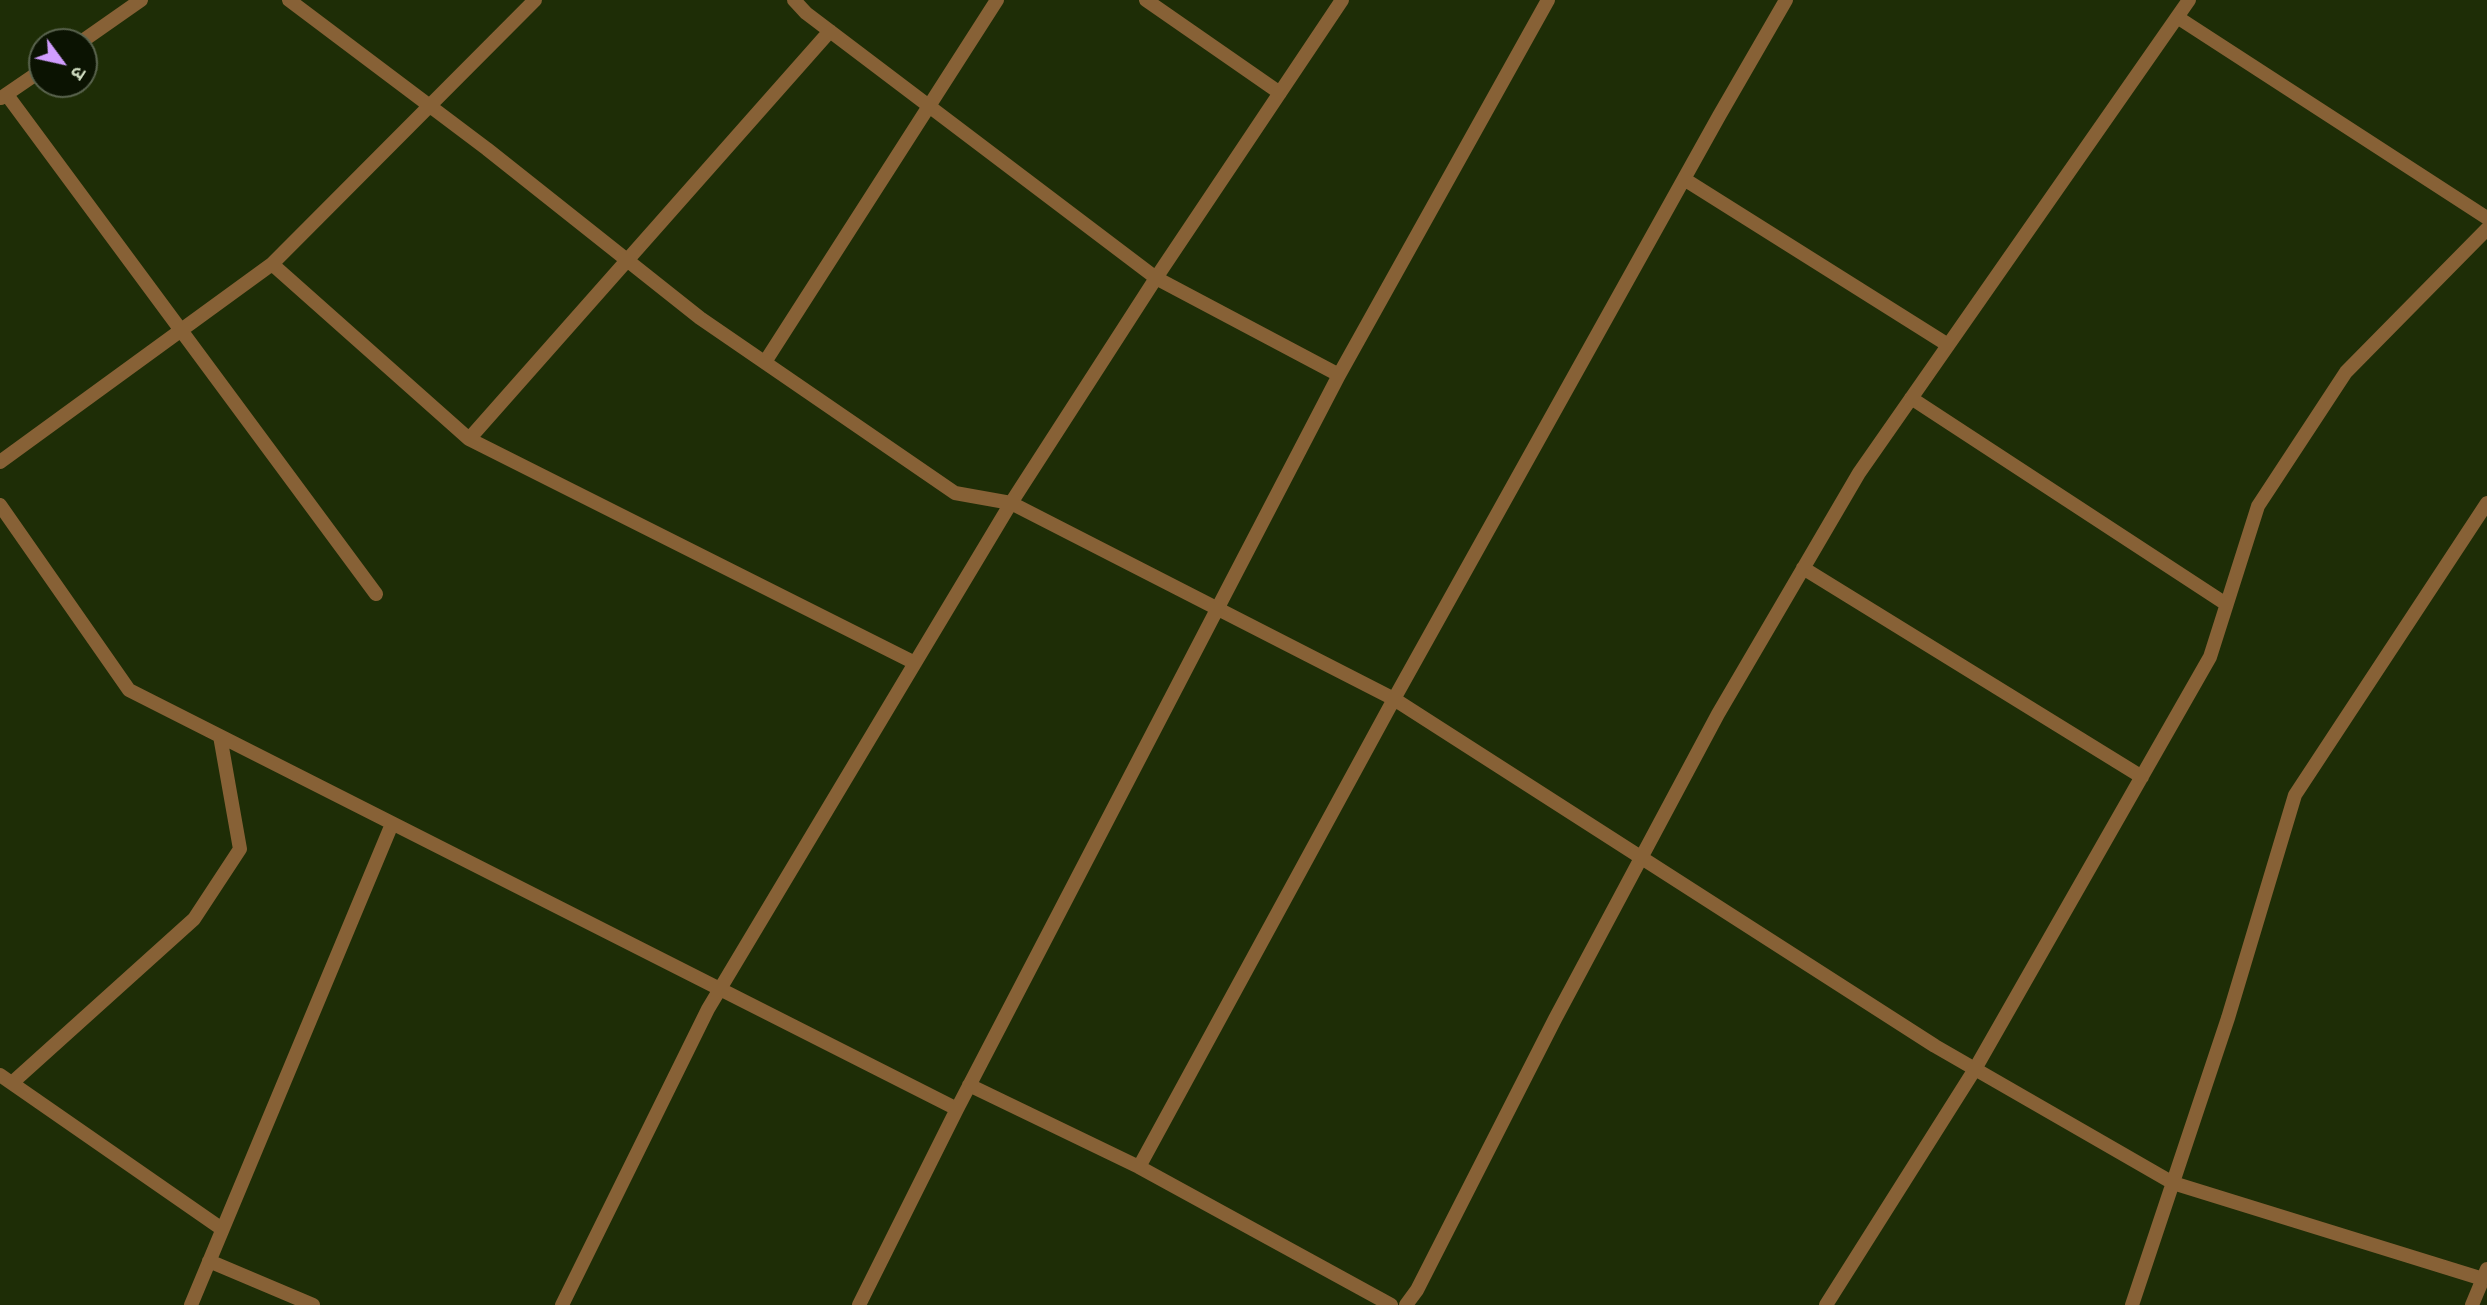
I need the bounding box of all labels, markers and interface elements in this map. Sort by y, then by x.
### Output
north arrow [28,28,98,98]
text: उ [66,62,92,85]

